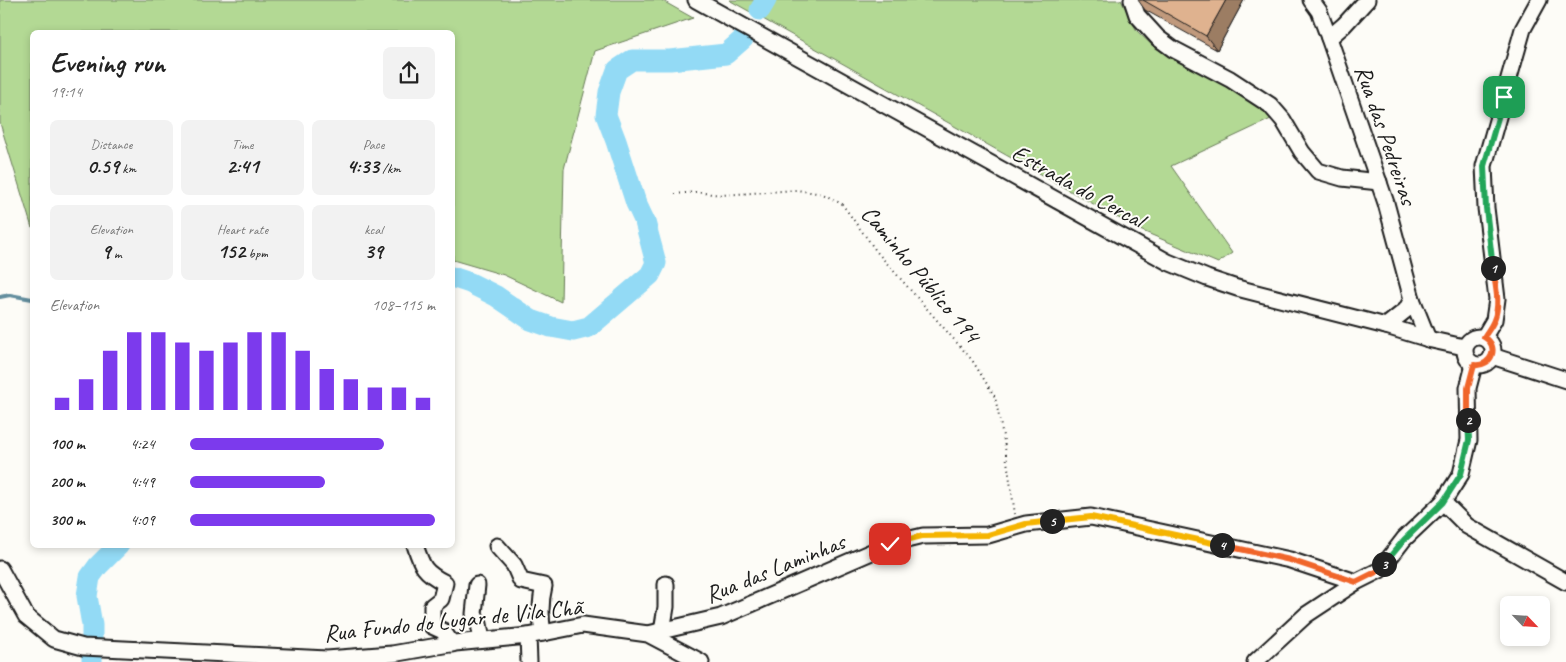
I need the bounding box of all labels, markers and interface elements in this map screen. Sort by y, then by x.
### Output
text: Evening run [50,45,165,80]
button: share [383,47,435,99]
street label: Rua das Pedreiras [1348,61,1425,211]
pin [1483,76,1525,118]
text: 19:14 [50,82,82,102]
icon: arrive [1490,83,1518,111]
text: Distance [91,136,132,153]
text: Time [232,136,253,153]
text: Pace [363,136,384,153]
street label: Estrada do Cercal [1007,137,1153,237]
text: 0.59 [87,153,119,179]
text: 2:41 [226,153,259,179]
text: 4:33 [346,153,379,179]
text: km [119,160,136,177]
text: /km [379,160,401,177]
street label: Caminho Público 194 [855,199,989,351]
text: Elevation [90,221,133,238]
text: Heart rate [217,221,268,238]
text: kcal [364,221,383,238]
text: 9 [101,238,110,264]
text: 152 [217,238,245,264]
text: 39 [364,238,383,264]
text: m [110,245,122,262]
text: bpm [245,245,268,262]
pin: 1 [1480,256,1506,280]
text: 1 [1490,260,1497,277]
text: Elevation [50,295,99,315]
text: 108–115 m [372,295,435,315]
pin: 2 [1456,408,1480,432]
text: 2 [1465,412,1472,429]
text: 100 m [50,434,85,454]
text: 4:24 [130,434,155,454]
text: 200 m [50,472,85,492]
text: 4:49 [130,472,155,492]
pin: 5 [1040,508,1064,534]
text: 300 m [50,510,85,530]
text: 4:09 [130,510,155,530]
text: 5 [1049,513,1056,530]
pin [869,523,911,565]
street label: Rua das Laminhas [701,526,851,610]
icon: check [876,530,904,558]
pin: 4 [1210,532,1234,558]
text: 4 [1219,537,1226,554]
pin: 3 [1372,552,1396,576]
text: 3 [1381,556,1388,573]
street label: Rua Fundo do Lugar de Vila Chã [322,591,586,648]
north arrow [1500,596,1550,646]
map controls [1500,596,1550,646]

